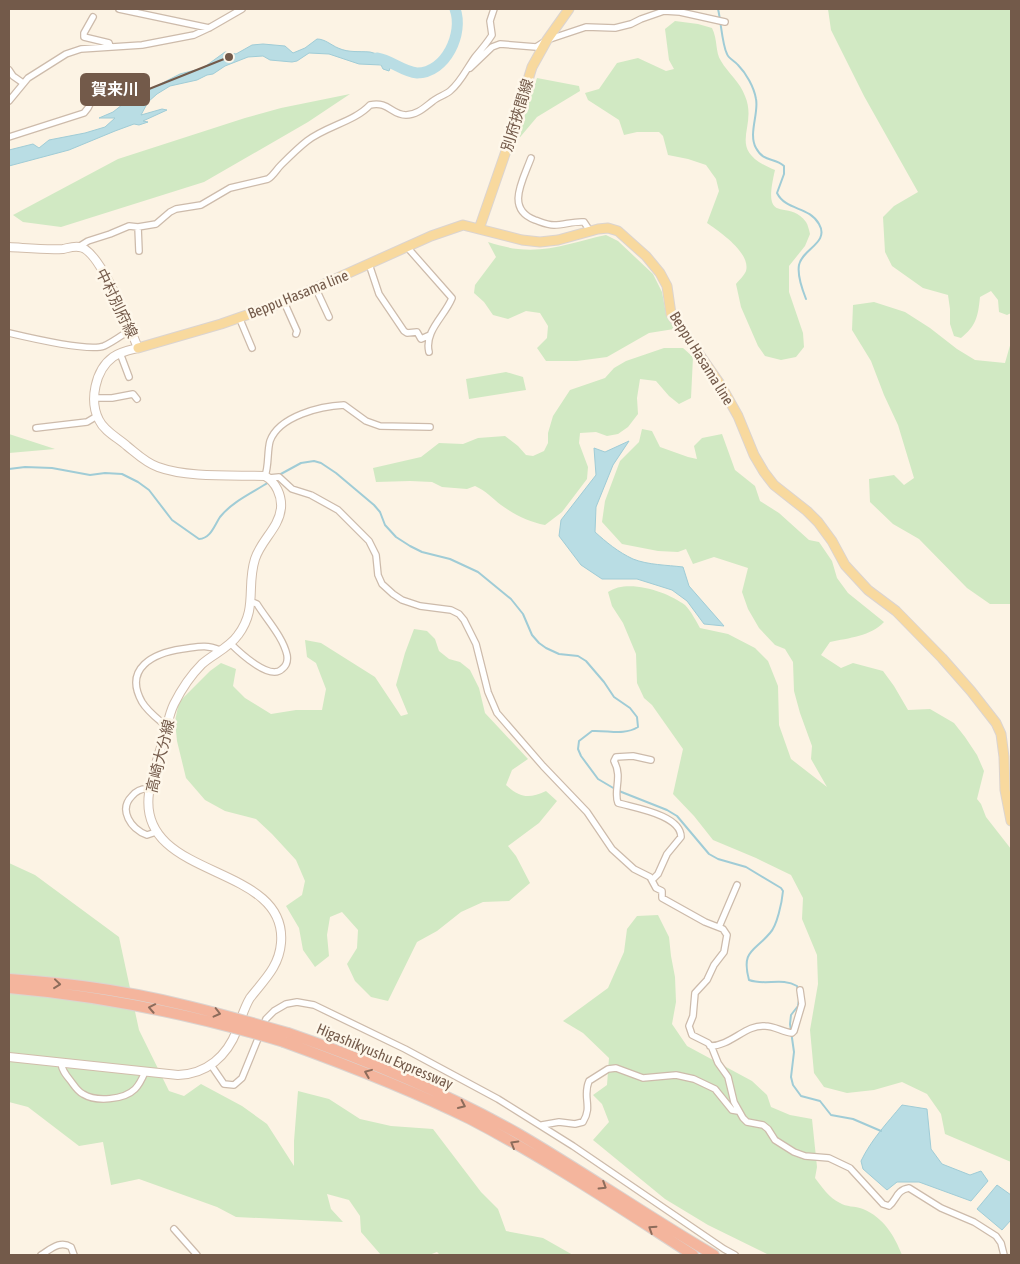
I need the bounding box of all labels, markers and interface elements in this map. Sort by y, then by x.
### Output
callout: 賀来川 [81,74,149,105]
street label: 別府挾間線 [498,77,536,153]
text: 賀来川 [91,80,139,98]
street label: 中村別府線 [93,266,141,340]
street label: Beppu Hasama line [245,266,351,322]
street label: Beppu Hasama line [667,308,738,408]
street label: 高崎大分線 [143,718,177,794]
one-way arrow [54,978,62,989]
one-way arrow [148,1003,157,1014]
one-way arrow [212,1007,221,1018]
street label: Higashikyushu Expressway [314,1020,456,1092]
one-way arrow [364,1069,373,1080]
one-way arrow [457,1098,466,1109]
one-way arrow [510,1140,519,1150]
one-way arrow [597,1179,606,1189]
one-way arrow [649,1226,658,1235]

